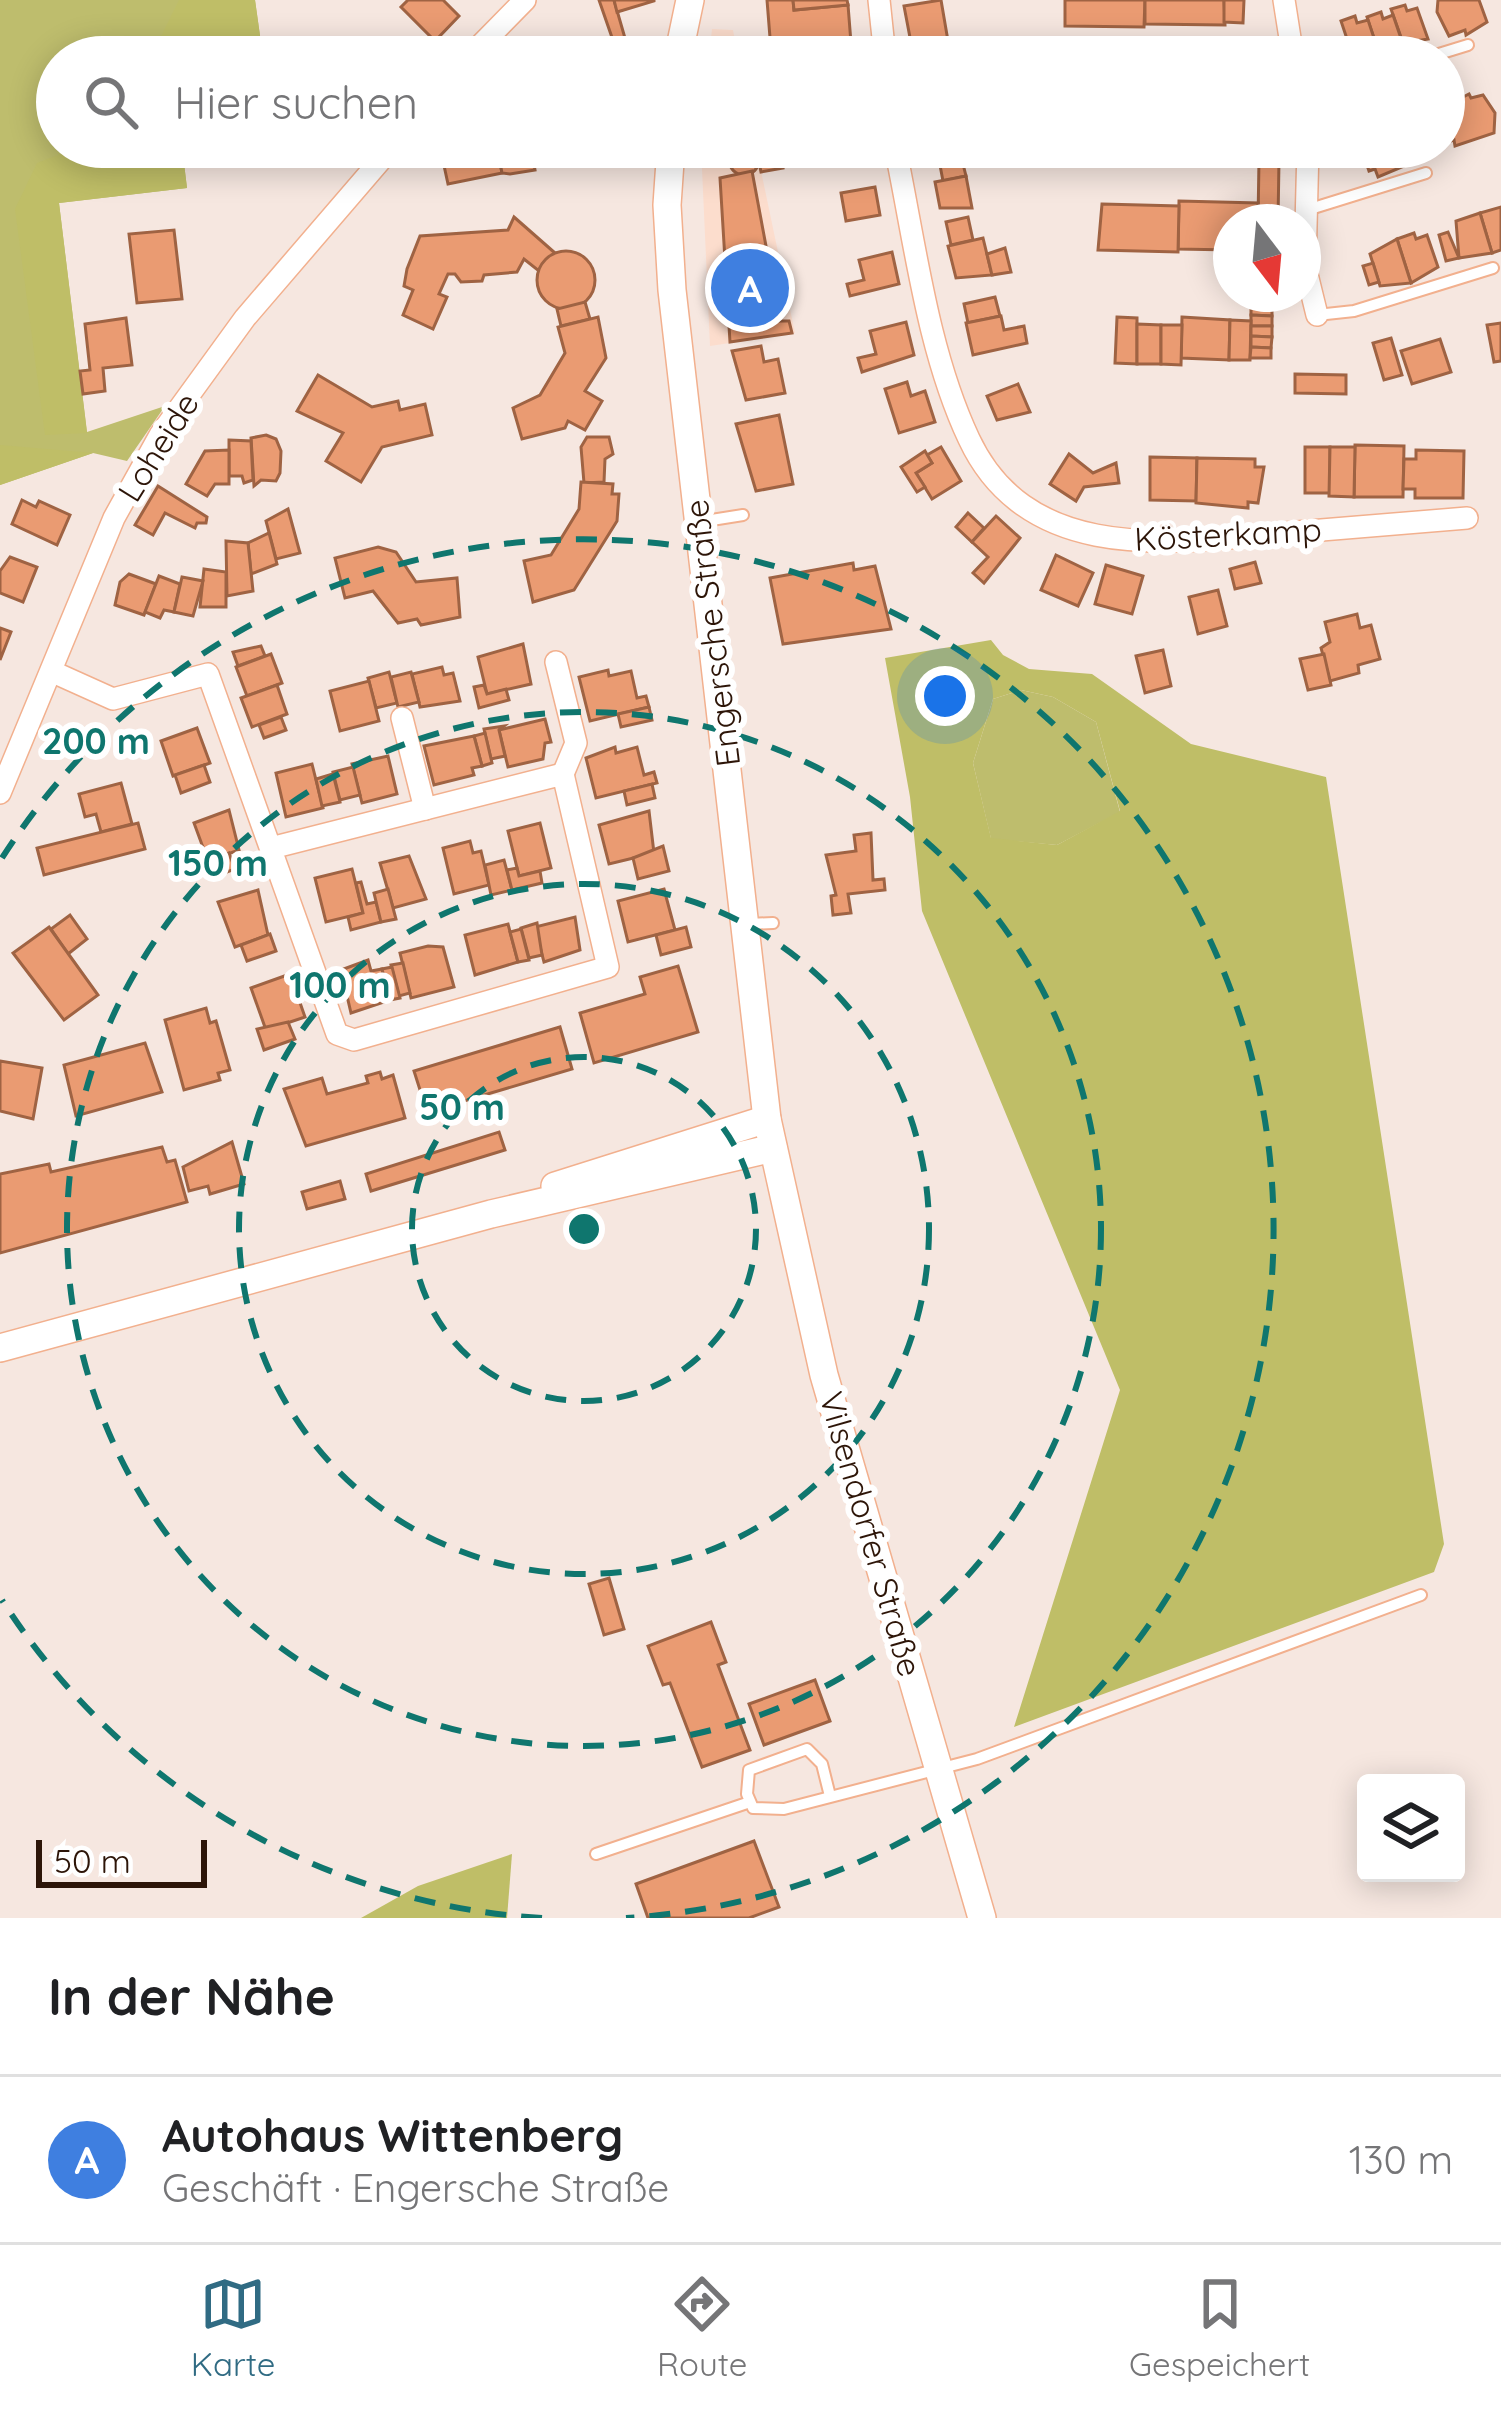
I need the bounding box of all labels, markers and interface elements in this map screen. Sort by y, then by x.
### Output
search box [36,36,1465,168]
icon: search [78,69,144,135]
text: Hier suchen [174,74,418,130]
north arrow [1213,204,1321,312]
pin: A [711,243,789,333]
street label: Loheide [108,385,207,509]
street label: Engersche Straße [675,497,748,769]
street label: Kösterkamp [1133,508,1323,559]
your location [915,666,975,726]
text: 200 m [42,718,150,763]
text: 150 m [168,840,268,885]
text: 100 m [289,962,391,1007]
text: 50 m [419,1084,505,1129]
centre of rings [563,1208,605,1250]
street label: Vilsendorfer Straße [811,1387,932,1681]
map controls [1357,1774,1465,1882]
button: layers [1357,1774,1465,1882]
scale bar [36,1834,207,1887]
text: 50 m [54,1840,131,1881]
text: In der Nähe [48,1964,335,2028]
text: Autohaus Wittenberg [162,2107,623,2163]
text: A [75,2135,99,2184]
text: 130 m [1349,2135,1453,2184]
text: Geschäft · Engersche Straße [162,2163,669,2212]
tab: Karte [191,2271,275,2384]
tab: Route [657,2271,747,2384]
tab: Gespeichert [1129,2271,1310,2384]

